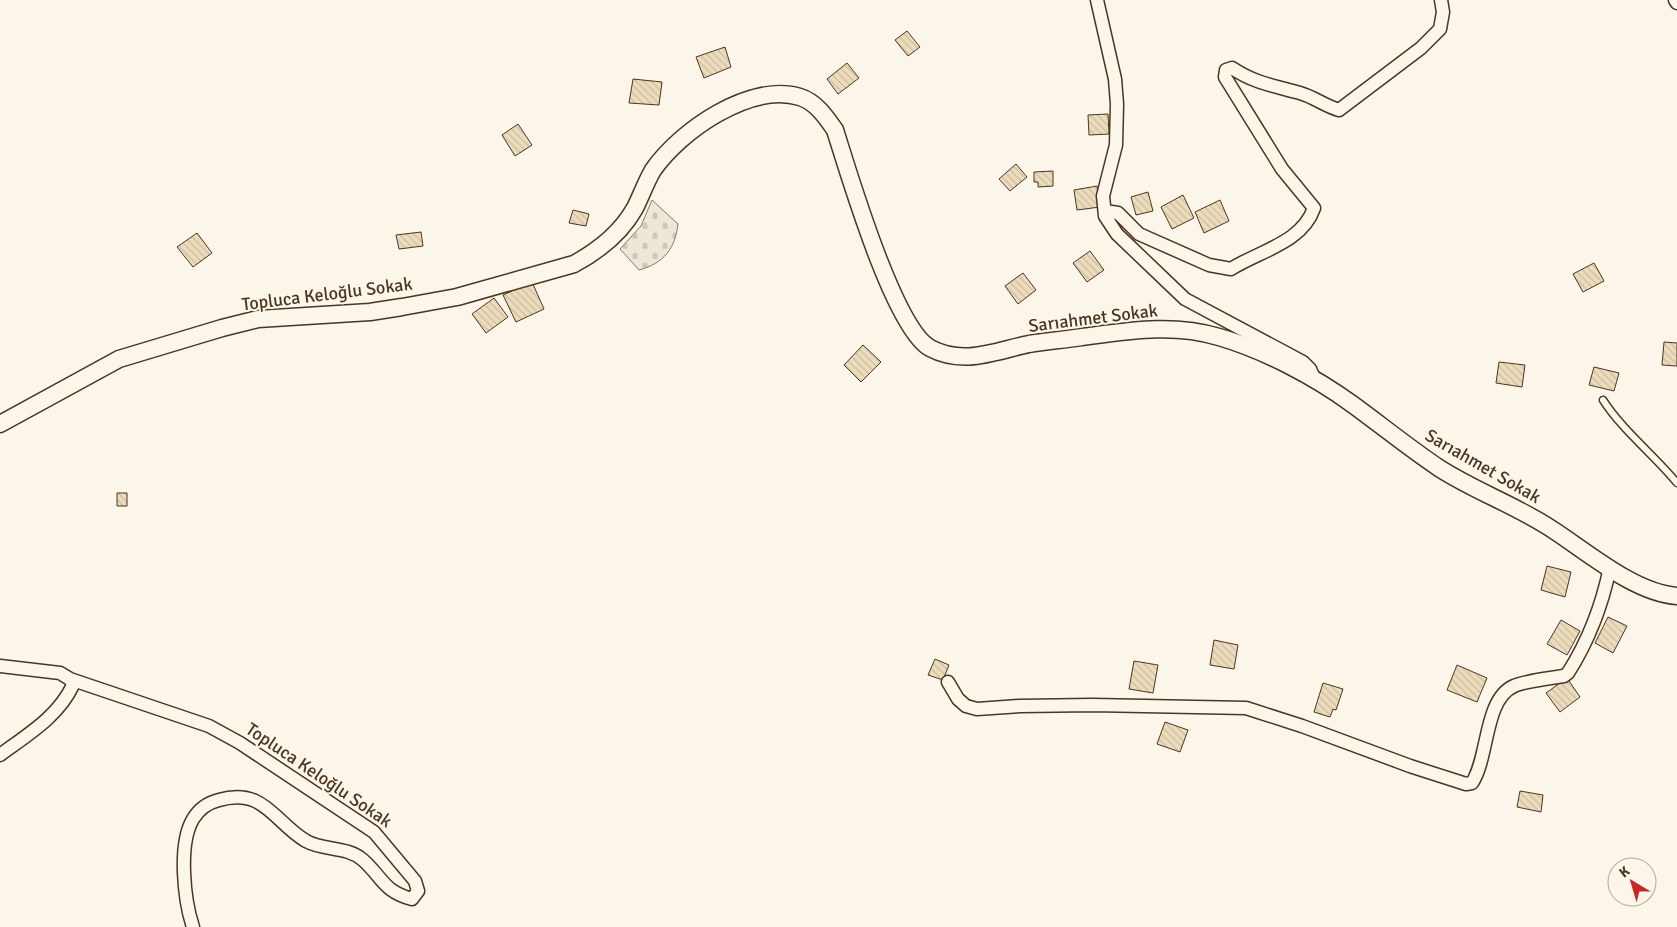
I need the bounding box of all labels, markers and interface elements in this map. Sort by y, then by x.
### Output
street label: Topluca Keloğlu Sokak [241,273,413,315]
street label: Sarıahmet Sokak [1027,299,1159,337]
street label: Sarıahmet Sokak [1421,424,1545,508]
street label: Topluca Keloğlu Sokak [242,718,396,832]
north arrow [1607,857,1657,907]
text: K [1616,863,1633,882]

